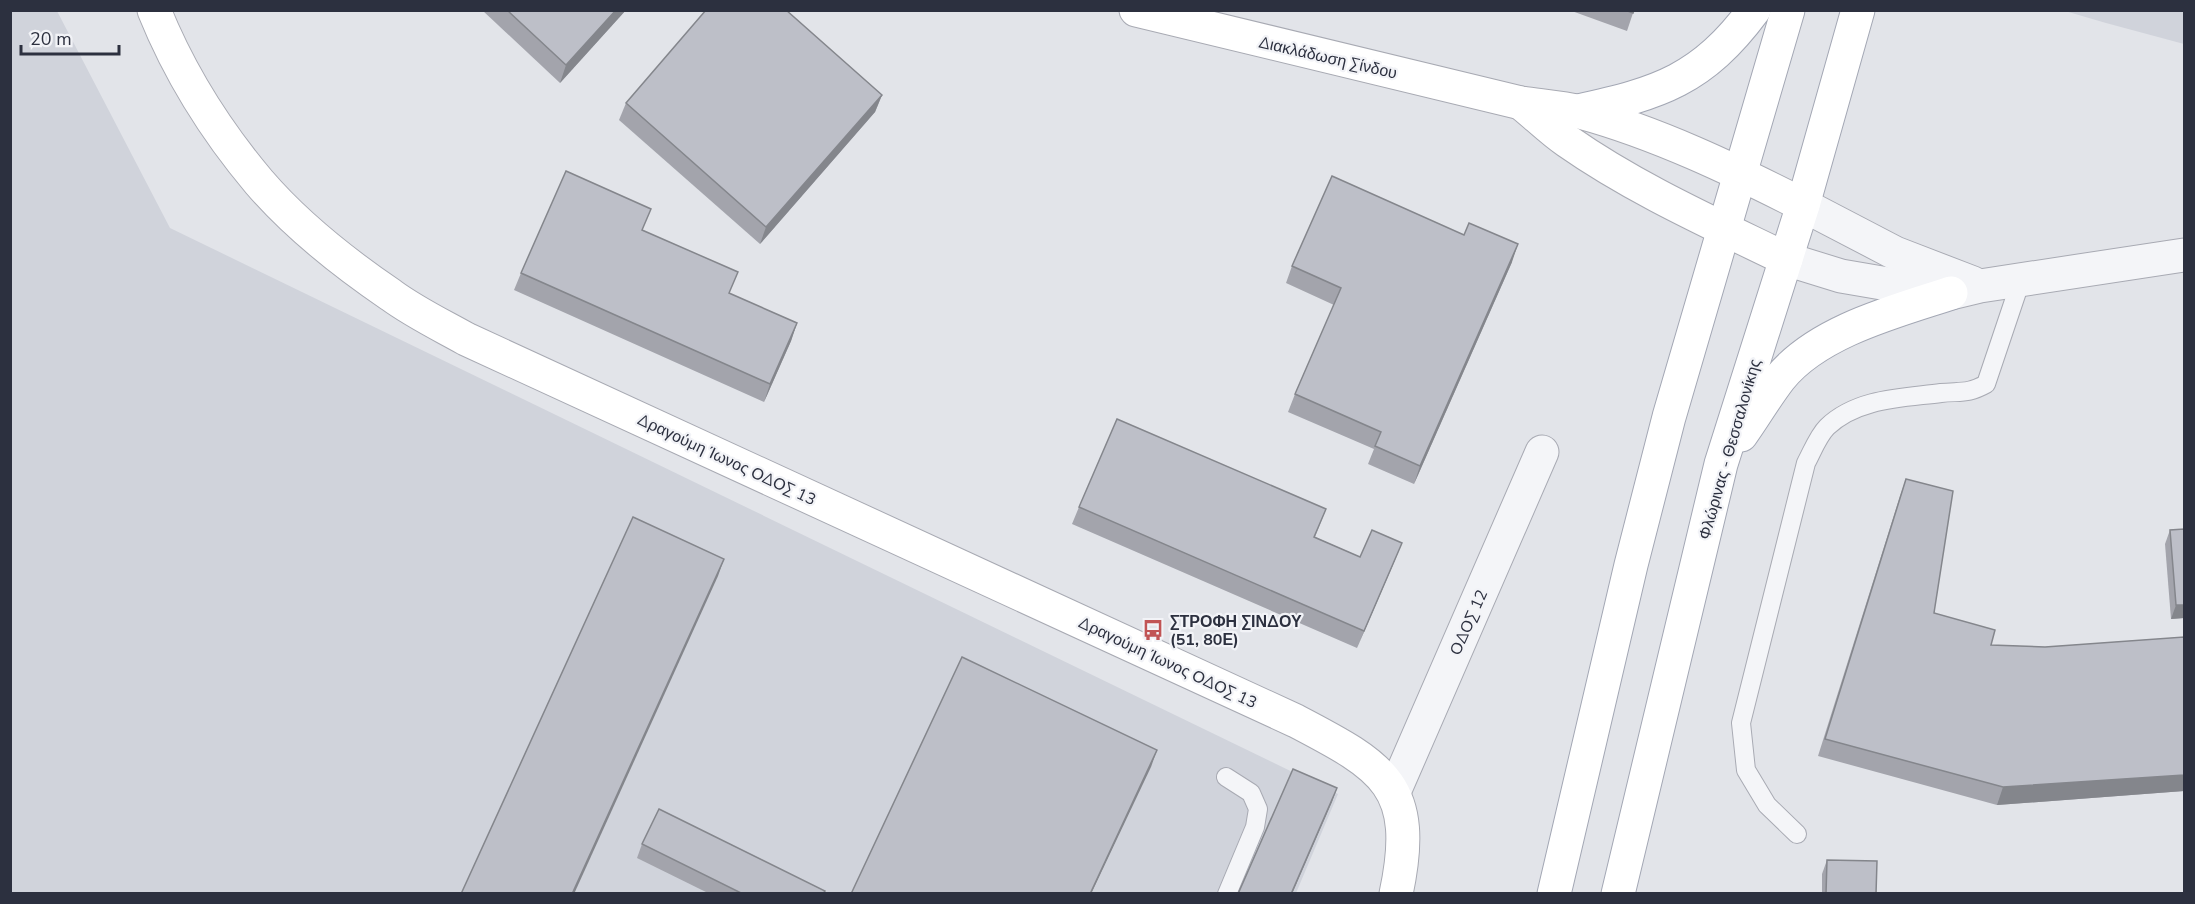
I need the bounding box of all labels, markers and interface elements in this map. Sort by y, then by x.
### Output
scale bar [21,18,118,56]
text: 20 m [30,27,72,51]
street label: Διακλάδωση Σίνδου [1256,31,1399,85]
street label: Φλώρινας - Θεσσαλονίκης [1694,356,1766,542]
street label: Δραγούμη Ίωνος ΟΔΟΣ 13 [634,409,819,511]
street label: ΟΔΟΣ 12 [1445,586,1493,659]
place label: ΣΤΡΟΦΗ ΣΙΝΔΟΥ (51, 80Ε) [1170,611,1302,651]
street label: Δραγούμη Ίωνος ΟΔΟΣ 13 [1075,612,1260,714]
bus stop icon: ΣΤΡΟΦΗ ΣΙΝΔΟΥ (51, 80Ε) [1141,618,1165,642]

